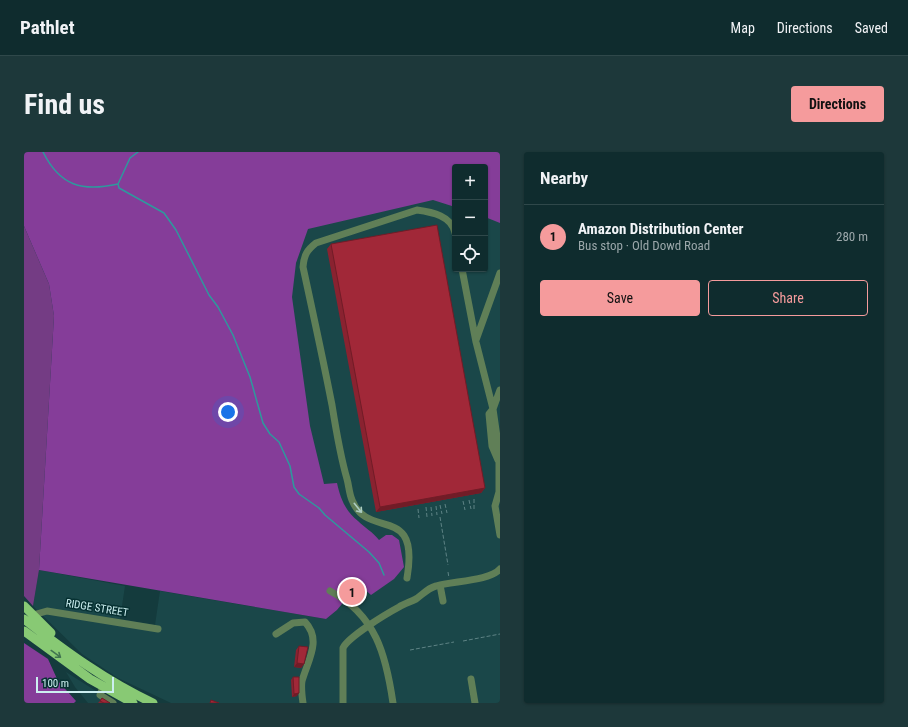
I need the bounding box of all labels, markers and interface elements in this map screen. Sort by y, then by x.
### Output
text: Pathlet [20,16,75,39]
text: Map [731,20,755,36]
text: Directions [777,20,833,36]
text: Saved [855,20,888,36]
button: Directions [791,86,884,122]
text: Find us [24,88,105,121]
map controls [452,164,488,272]
button: + [452,164,488,200]
text: Nearby [540,168,588,188]
button: − [452,200,488,236]
text: Amazon Distribution Center [578,220,744,238]
text: 1 [550,229,556,244]
text: 280 m [836,229,868,244]
button: locate [452,236,488,272]
text: Bus stop · Old Dowd Road [578,238,710,253]
button: Save [540,280,700,316]
button: Share [708,280,868,316]
your location [218,402,238,422]
one-way arrow [353,503,362,514]
pin: 1 [339,577,365,607]
street label: RIDGE STREET [65,597,130,619]
one-way arrow [50,650,61,658]
scale bar [36,675,114,694]
text: 100 m [42,677,69,690]

